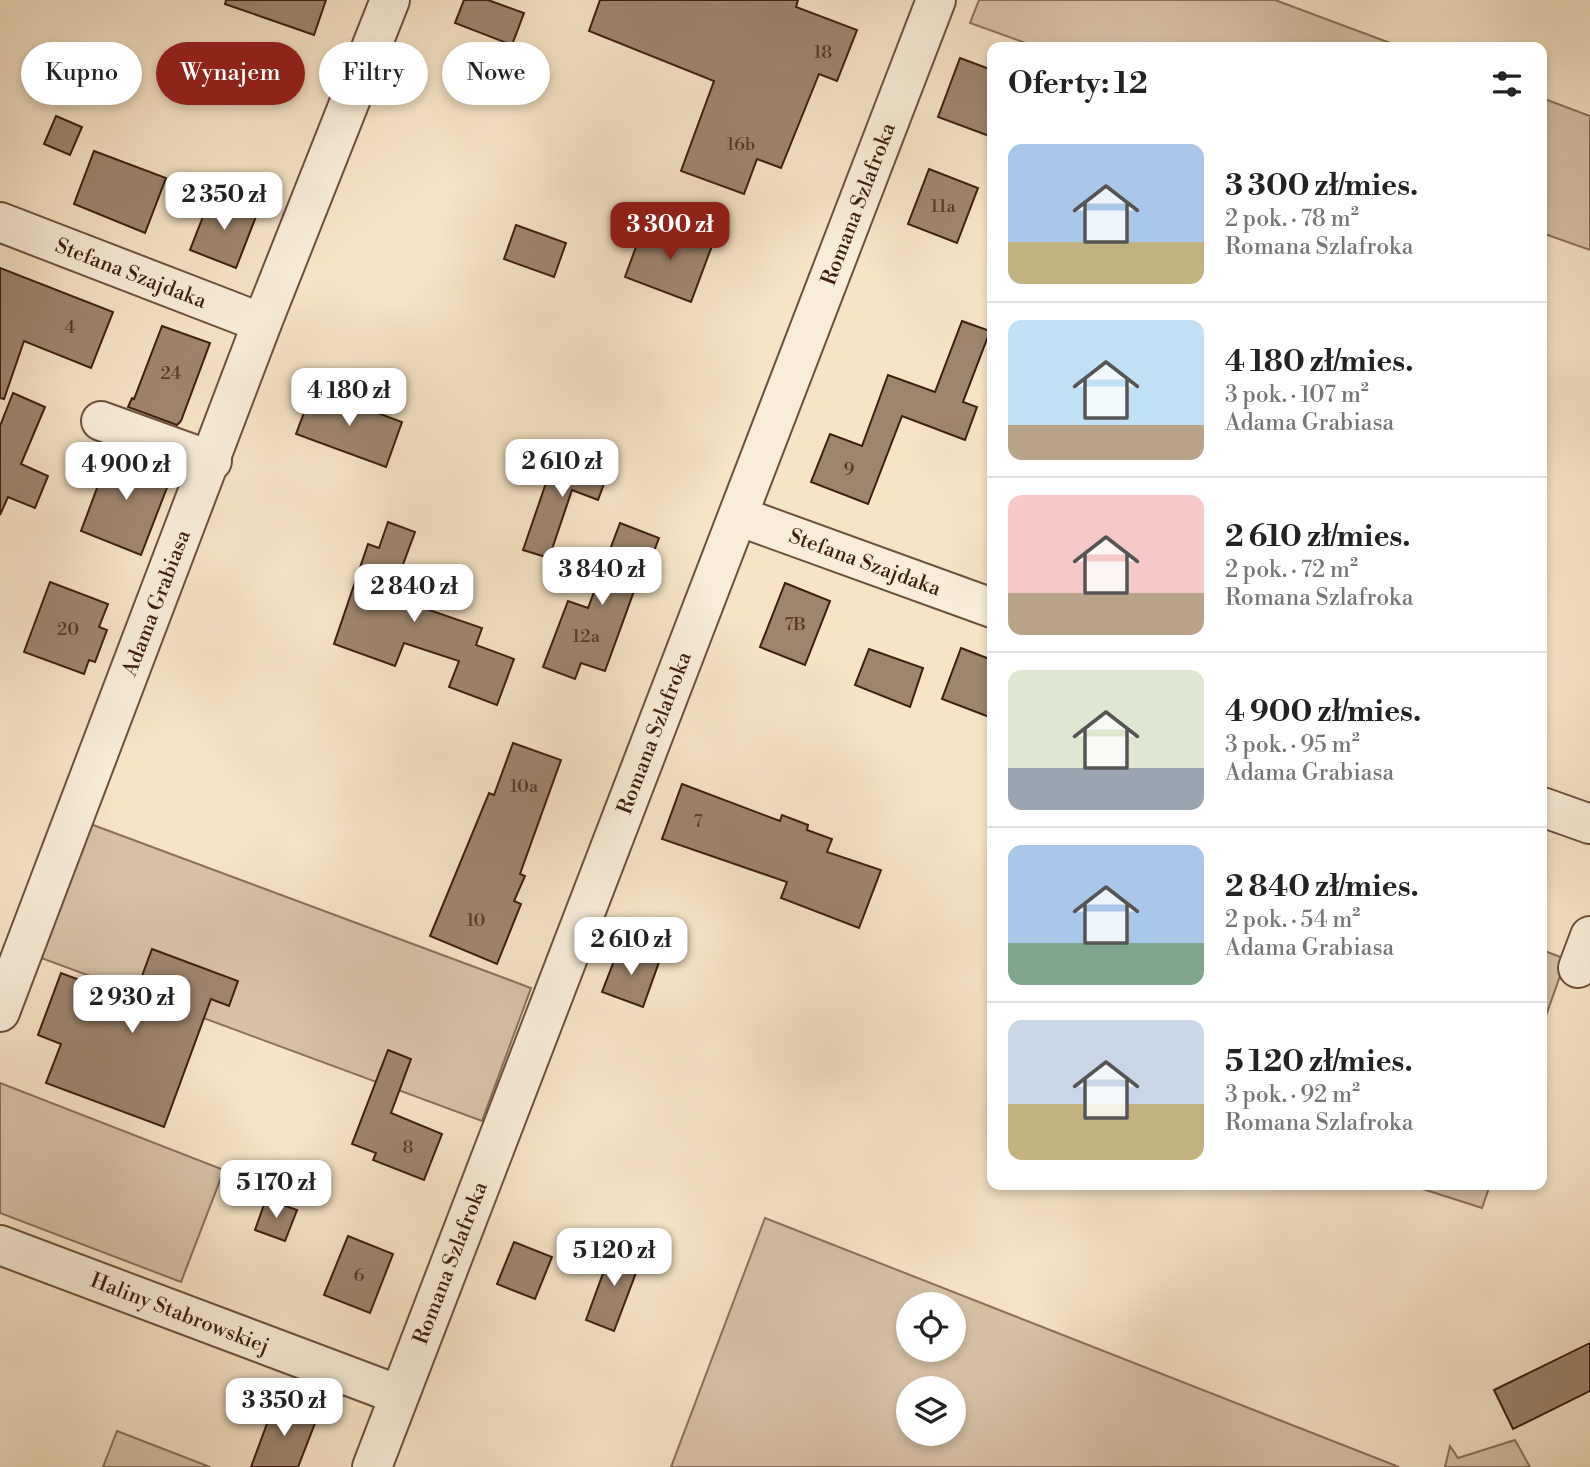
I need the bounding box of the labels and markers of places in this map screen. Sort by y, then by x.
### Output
pin: 2 350 zł [152,173,296,232]
pin: 3 300 zł [598,202,742,262]
pin: 4 180 zł [277,368,421,428]
pin: 2 610 zł [490,440,634,499]
pin: 4 900 zł [54,442,198,502]
pin: 3 840 zł [530,548,674,607]
pin: 2 840 zł [342,564,486,624]
pin: 2 610 zł [559,918,703,977]
pin: 2 930 zł [60,976,204,1035]
pin: 5 170 zł [204,1160,348,1220]
pin: 5 120 zł [542,1228,686,1288]
pin: 3 350 zł [212,1378,356,1438]

